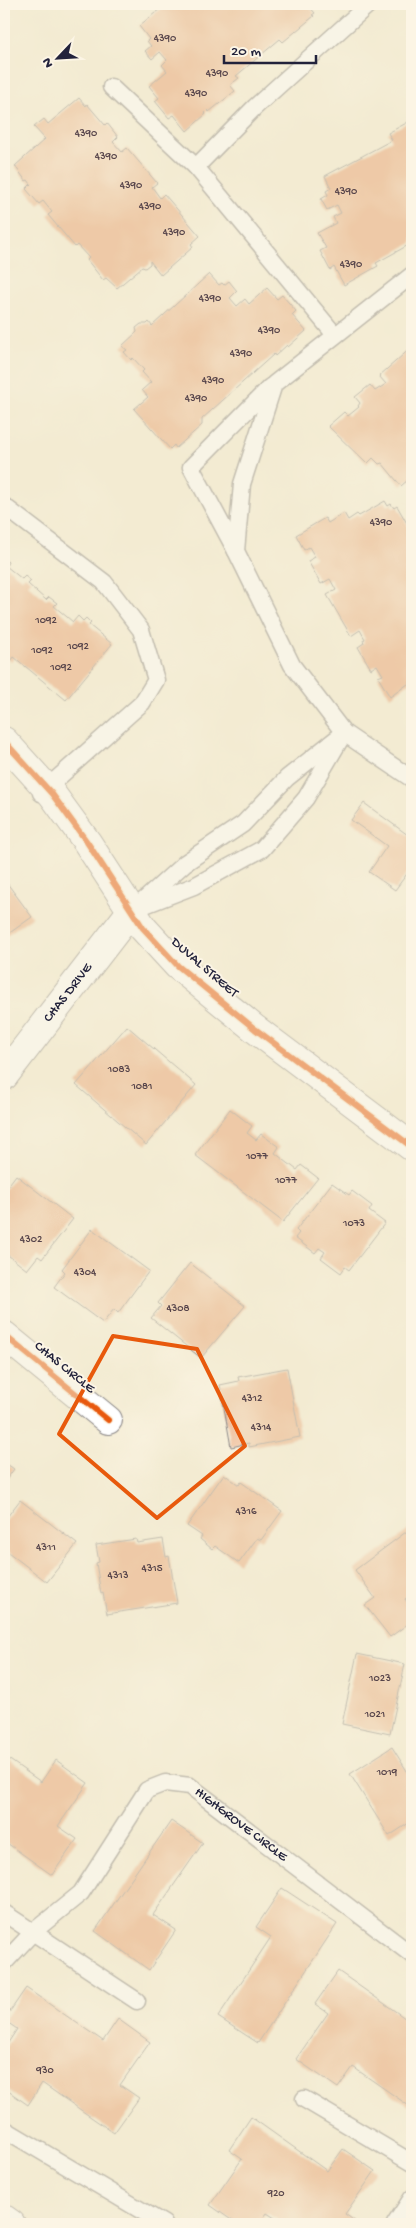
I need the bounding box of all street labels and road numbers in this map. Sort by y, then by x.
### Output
street label: DUVAL STREET [166,933,242,1002]
street label: CHAS DRIVE [40,959,97,1026]
street label: CHAS CIRCLE [30,1338,99,1398]
street label: HIGHGROVE CIRCLE [191,1784,292,1866]

